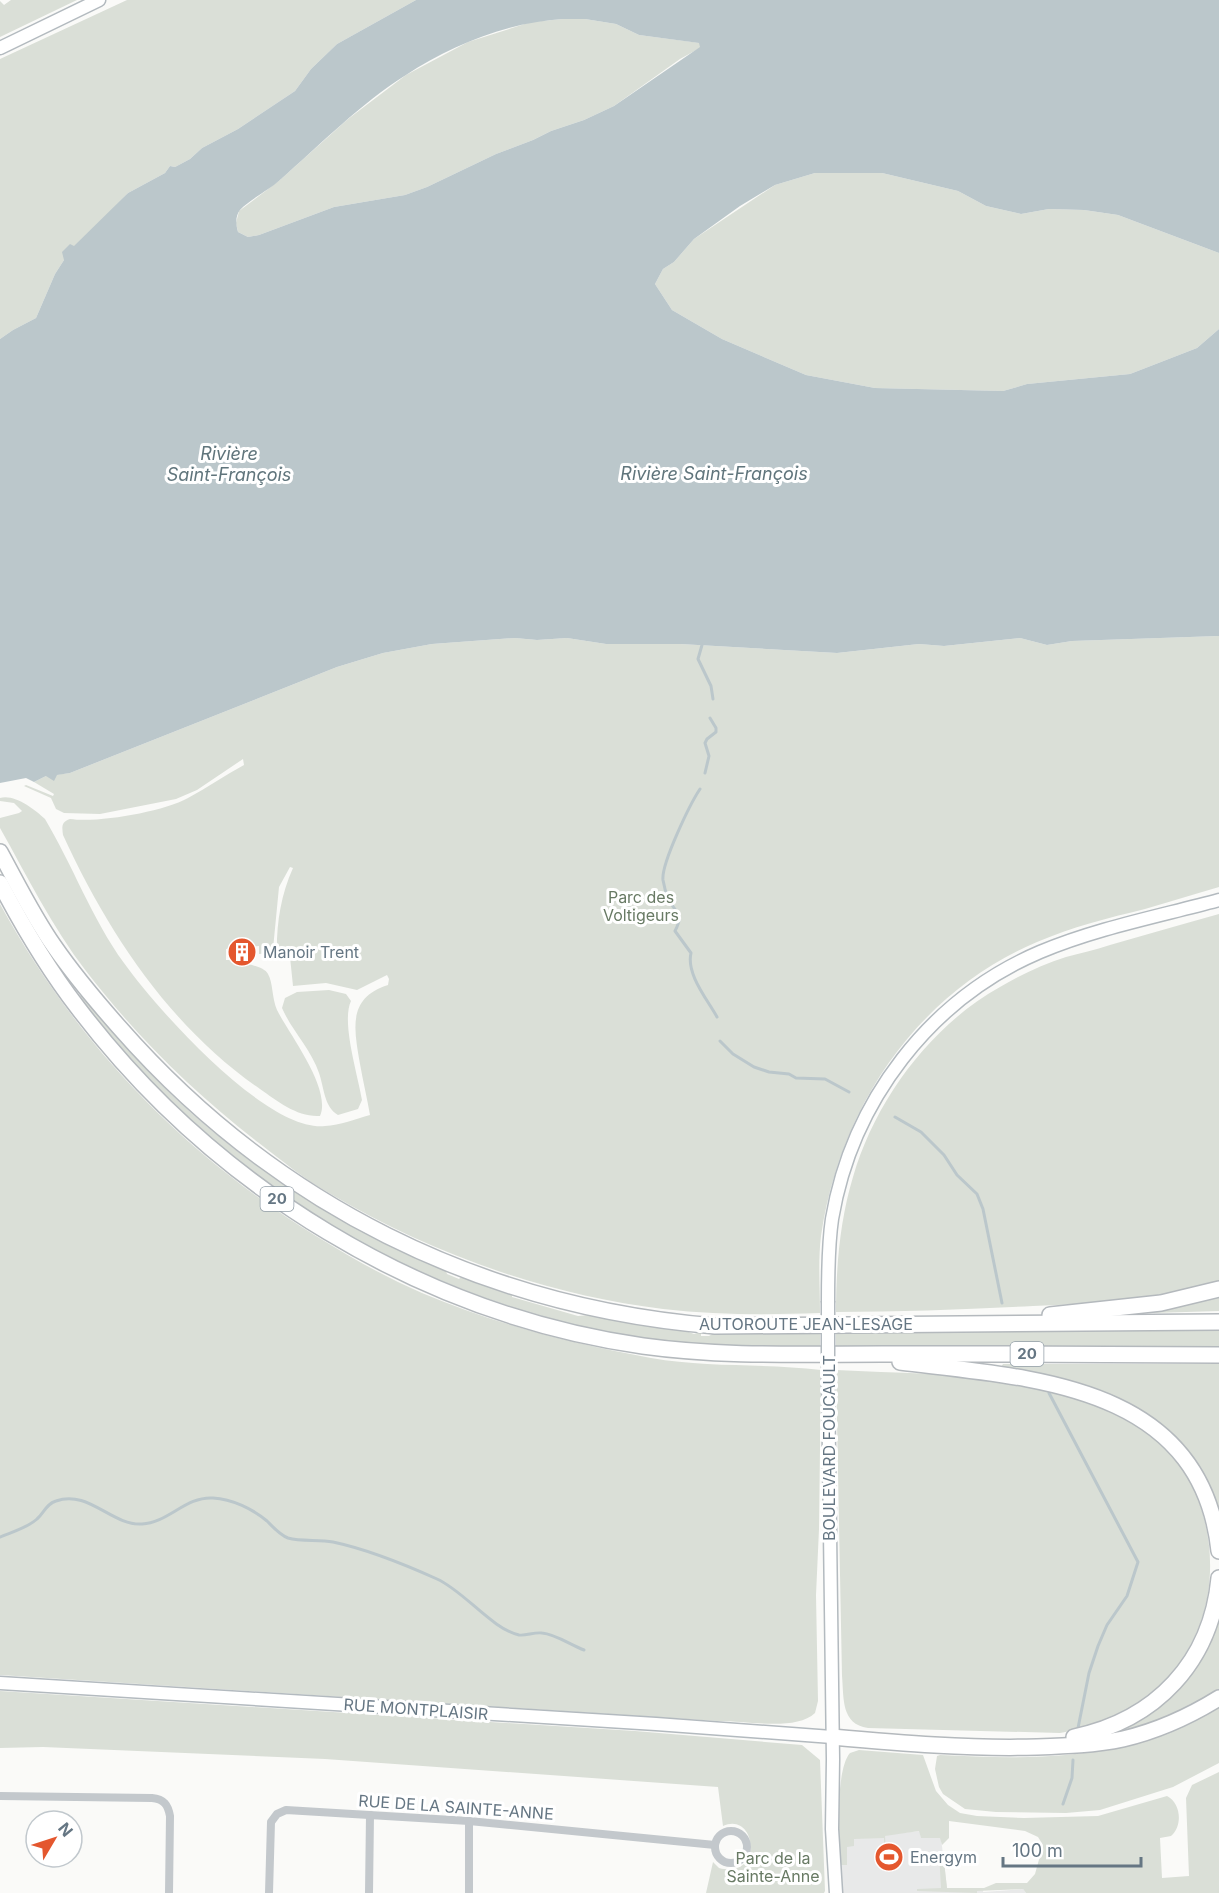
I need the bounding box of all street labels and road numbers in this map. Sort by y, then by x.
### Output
road number: 20 [260,1187,294,1211]
street label: AUTOROUTE JEAN-LESAGE [699,1314,913,1334]
road number: 20 [1010,1342,1044,1366]
street label: BOULEVARD FOUCAULT [819,1355,839,1541]
street label: RUE MONTPLAISIR [343,1694,489,1724]
street label: RUE DE LA SAINTE-ANNE [358,1790,554,1824]

